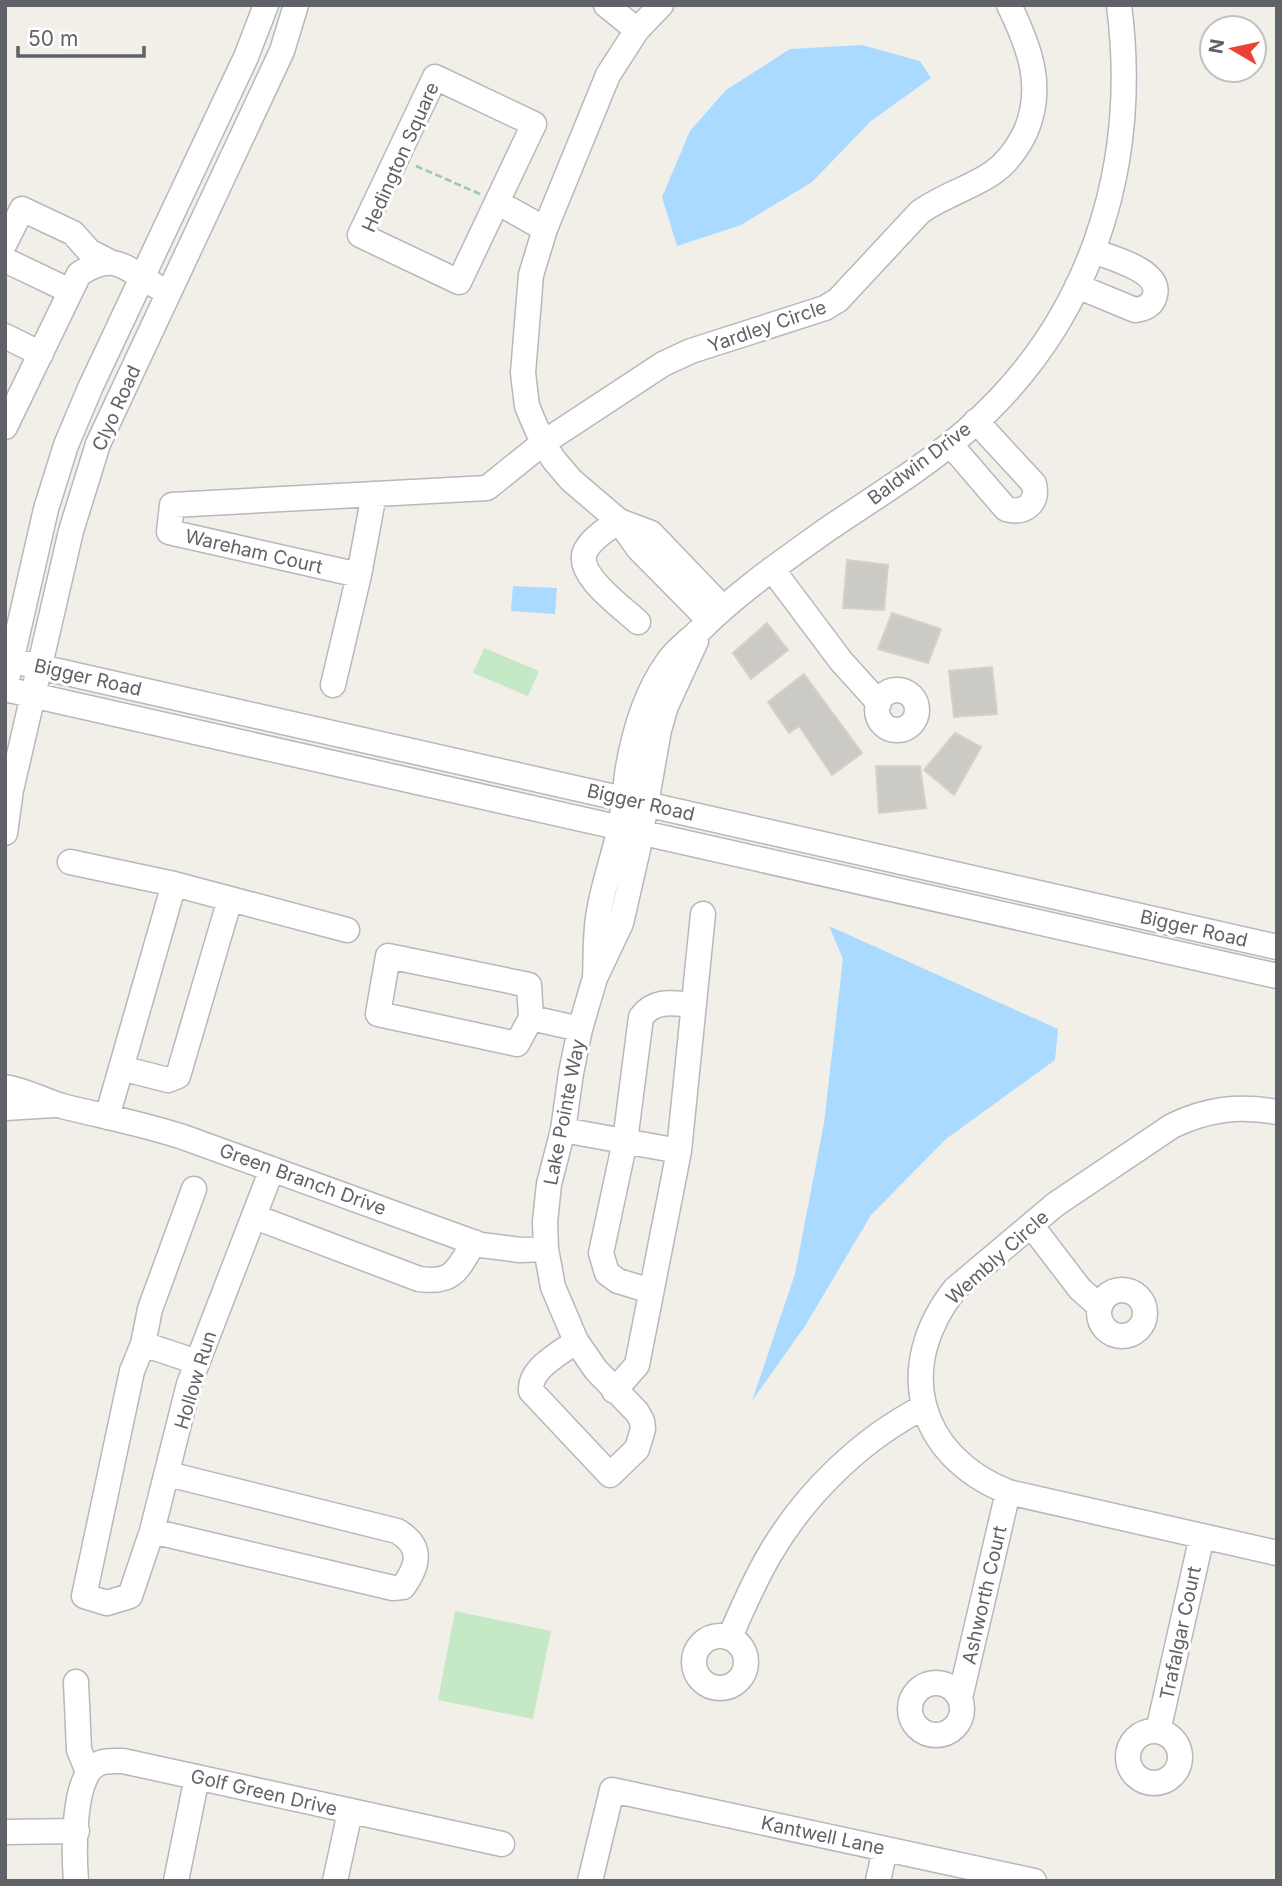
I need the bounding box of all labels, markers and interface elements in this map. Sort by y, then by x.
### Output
scale bar [18,14,144,58]
north arrow [1198,14,1268,84]
text: 50 m [28,26,78,51]
text: N [1204,37,1229,55]
street label: Hedington Square [357,79,444,236]
street label: Yardley Circle [705,295,829,358]
street label: Clyo Road [87,362,146,455]
street label: Baldwin Drive [863,417,975,510]
street label: Wareham Court [183,524,325,578]
street label: Bigger Road [32,654,144,701]
street label: Bigger Road [585,779,697,826]
street label: Bigger Road [1138,905,1250,952]
street label: Lake Pointe Way [539,1037,590,1187]
street label: Green Branch Drive [216,1139,389,1220]
street label: Wembly Circle [941,1205,1053,1309]
street label: Hollow Run [170,1328,221,1432]
street label: Ashworth Court [957,1524,1012,1667]
street label: Trafalgar Court [1155,1564,1206,1702]
street label: Golf Green Drive [188,1764,339,1821]
street label: Kantwell Lane [759,1811,887,1860]

